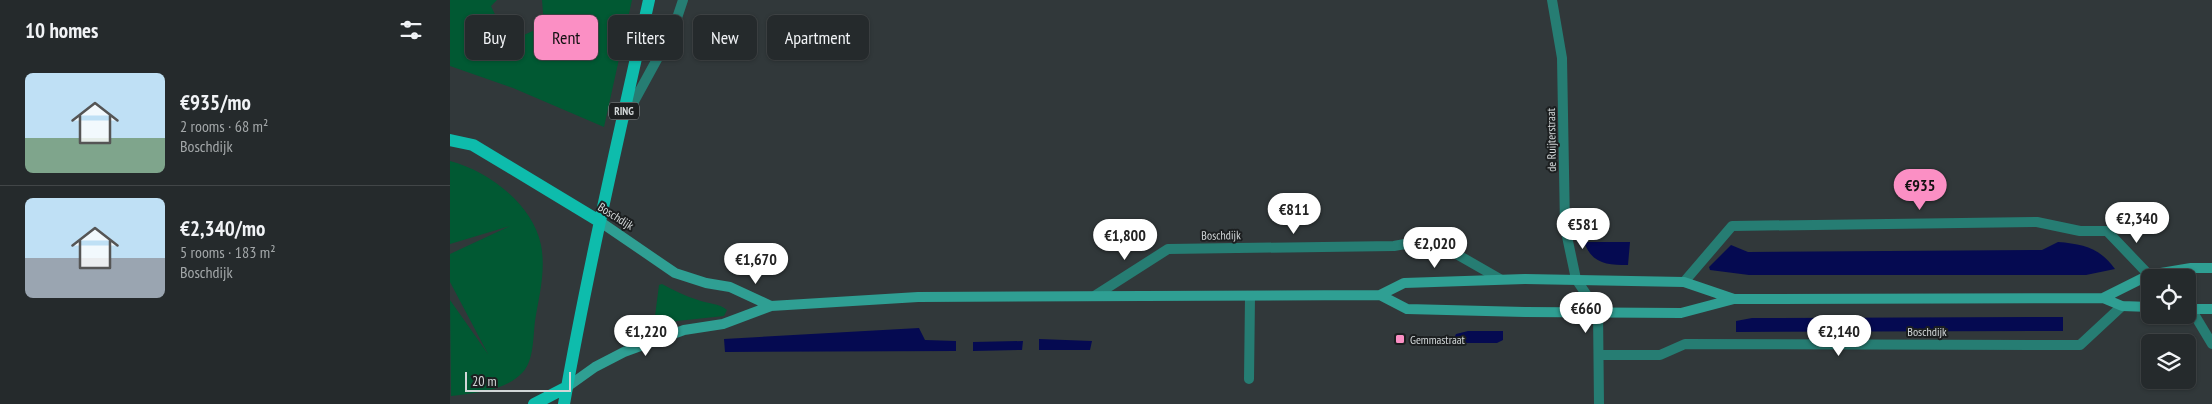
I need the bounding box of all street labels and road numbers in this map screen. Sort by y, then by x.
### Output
road number: RING [609,102,639,120]
street label: de Ruijterstraat [1543,107,1559,172]
street label: Boschdijk [595,199,637,233]
street label: Boschdijk [1201,227,1241,243]
street label: Boschdijk [1907,324,1947,339]

